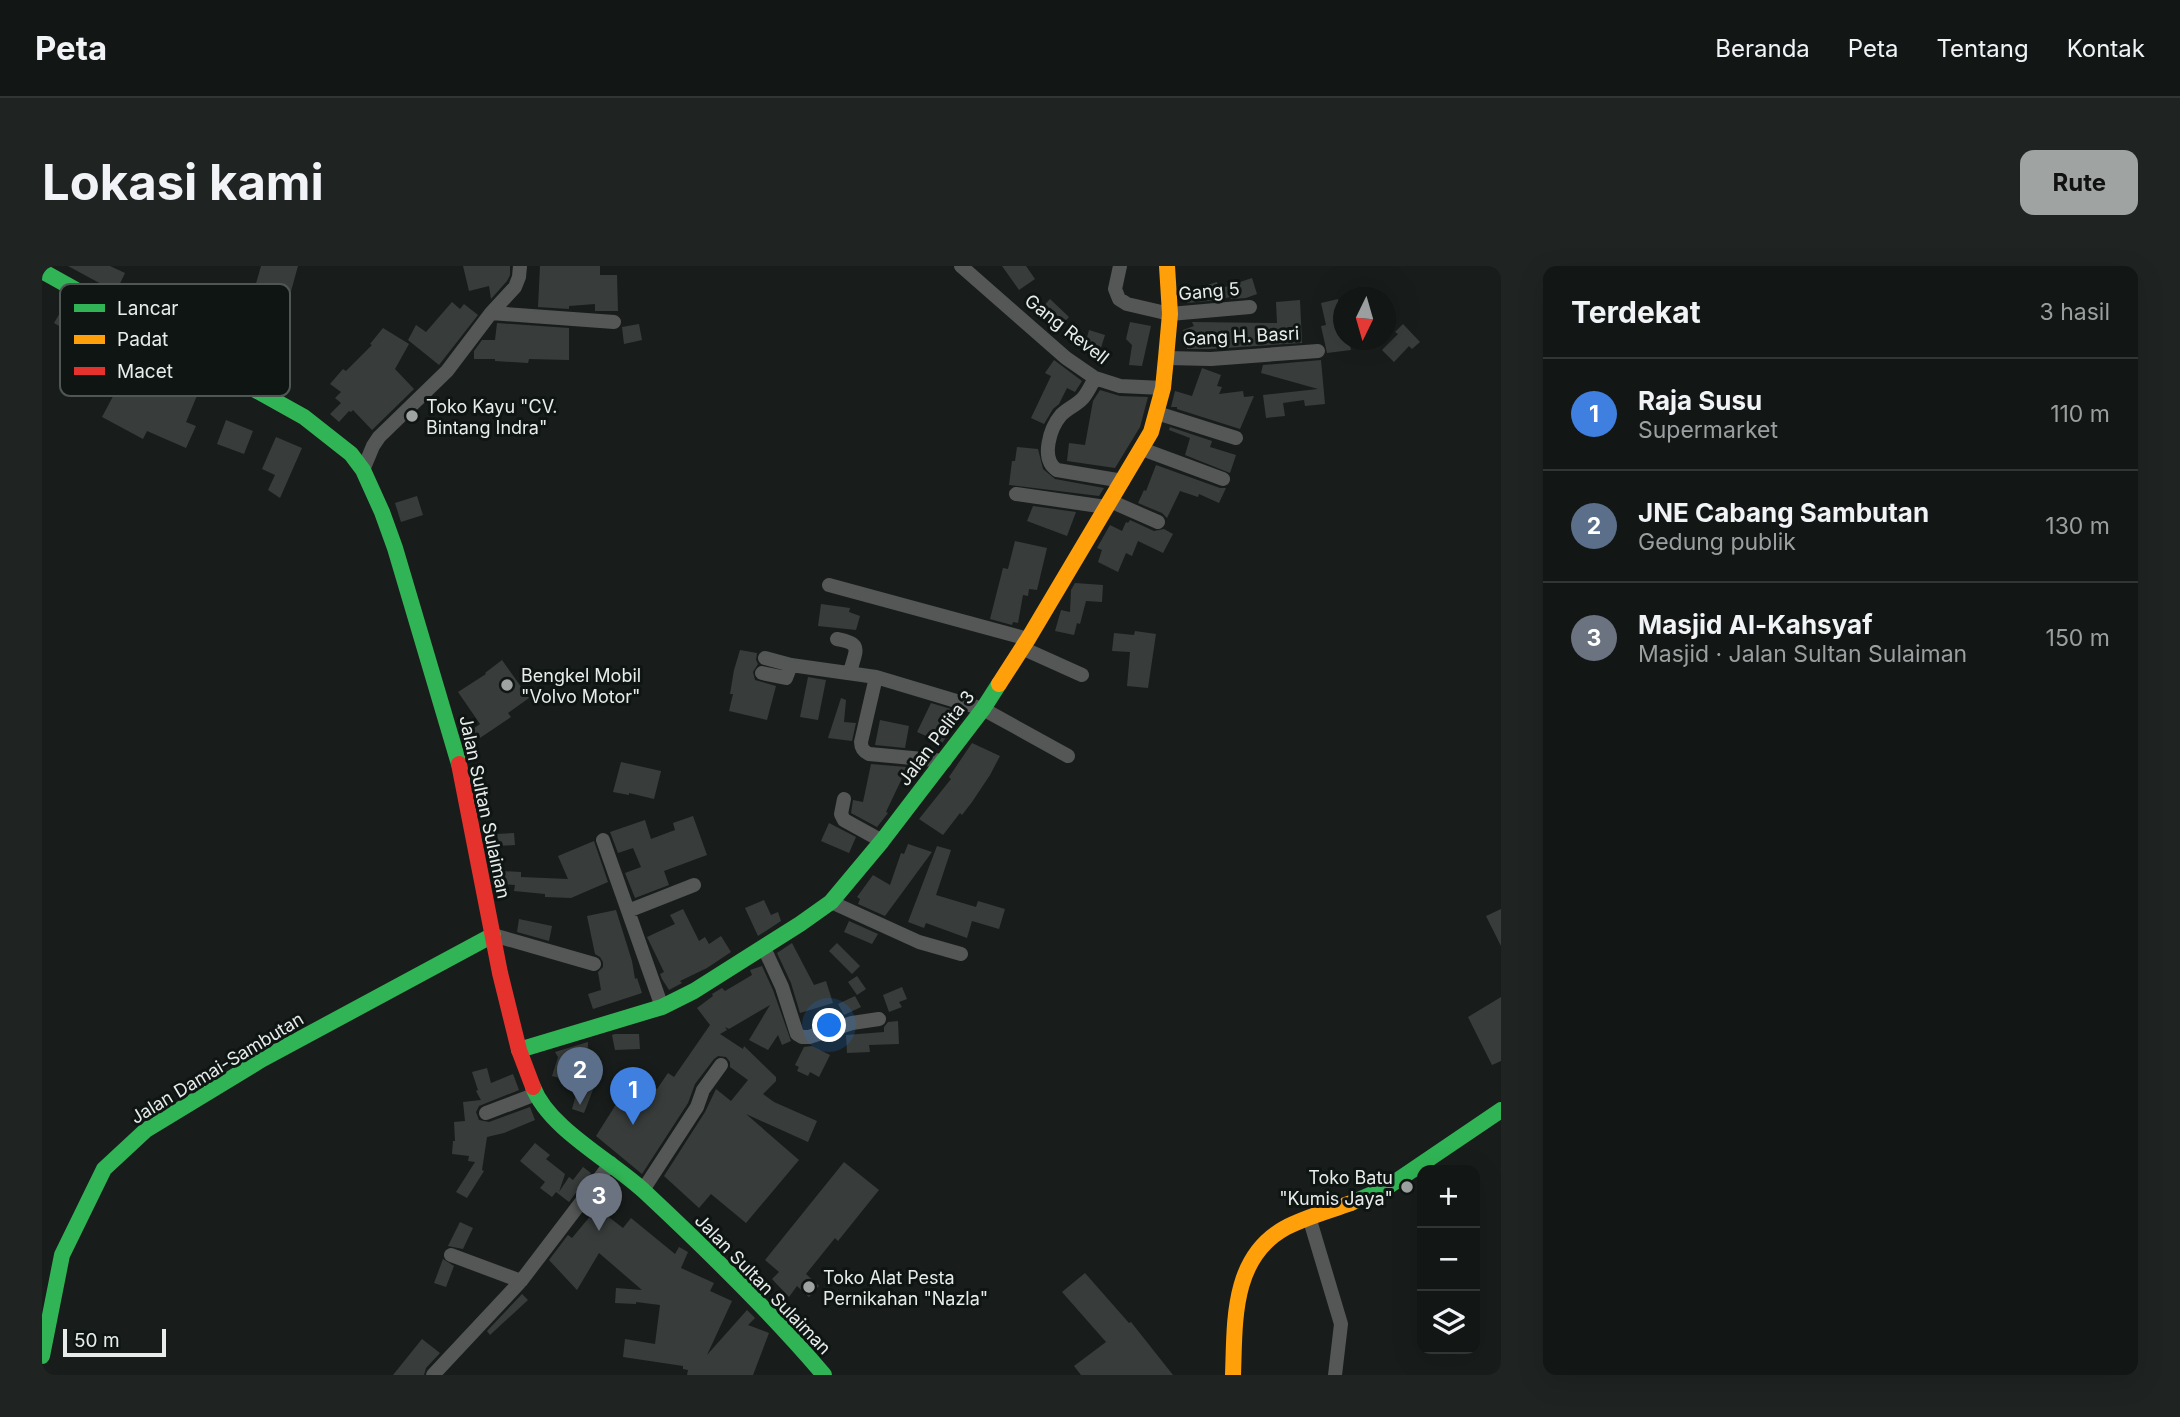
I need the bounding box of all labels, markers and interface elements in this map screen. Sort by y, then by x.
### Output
text: Peta [35,28,107,68]
text: Beranda [1715,34,1810,63]
text: Peta [1848,34,1898,63]
text: Tentang [1936,34,2029,63]
text: Kontak [2067,34,2145,63]
button: Rute [2020,150,2138,215]
text: Lokasi kami [42,153,324,212]
street label: Gang 5 [1178,278,1240,304]
legend [60,284,290,396]
north arrow [1333,287,1396,350]
street label: Gang Revell [1021,290,1113,368]
text: Terdekat [1571,294,1701,330]
text: Lancar [117,297,179,320]
text: 3 hasil [2040,298,2110,326]
street label: Gang H. Basri [1182,322,1300,350]
text: Padat [117,328,168,351]
text: Macet [117,360,173,383]
text: Raja Susu [1638,385,1762,416]
place label: Toko Kayu "CV. Bintang Indra" [426,396,558,438]
text: 1 [1589,400,1599,428]
text: 110 m [2050,400,2110,428]
marker: Toko Kayu "CV. Bintang Indra" [404,408,420,424]
text: Supermarket [1638,416,1778,444]
text: JNE Cabang Sambutan [1638,497,1929,528]
text: 2 [1587,512,1601,540]
text: 130 m [2045,512,2110,540]
text: Gedung publik [1638,528,1796,556]
text: Masjid Al-Kahsyaf [1638,609,1873,640]
text: 3 [1587,624,1601,652]
text: 150 m [2046,624,2110,652]
text: Masjid · Jalan Sultan Sulaiman [1638,640,1967,668]
place label: Bengkel Mobil "Volvo Motor" [521,665,641,707]
marker: Bengkel Mobil "Volvo Motor" [499,677,515,693]
street label: Jalan Pelita 3 [893,686,979,790]
street label: Jalan Sultan Sulaiman [455,714,515,900]
street label: Jalan Damai-Sambutan [127,1008,307,1128]
your location [812,1008,846,1042]
pin: 2 [557,1047,603,1105]
pin: 1 [610,1067,656,1125]
map controls [1417,1165,1480,1354]
button: + [1417,1165,1480,1228]
place label: Toko Batu "Kumis Jaya" [1279,1167,1393,1209]
pin: 3 [576,1173,622,1231]
marker: Toko Batu "Kumis Jaya" [1399,1179,1415,1195]
street label: Jalan Sultan Sulaiman [691,1210,835,1358]
button: − [1417,1228,1480,1291]
place label: Toko Alat Pesta Pernikahan "Nazla" [823,1267,988,1309]
marker: Toko Alat Pesta Pernikahan "Nazla" [801,1279,817,1295]
button: layers [1417,1291,1480,1354]
scale bar [63,1326,166,1358]
text: 50 m [74,1329,120,1352]

